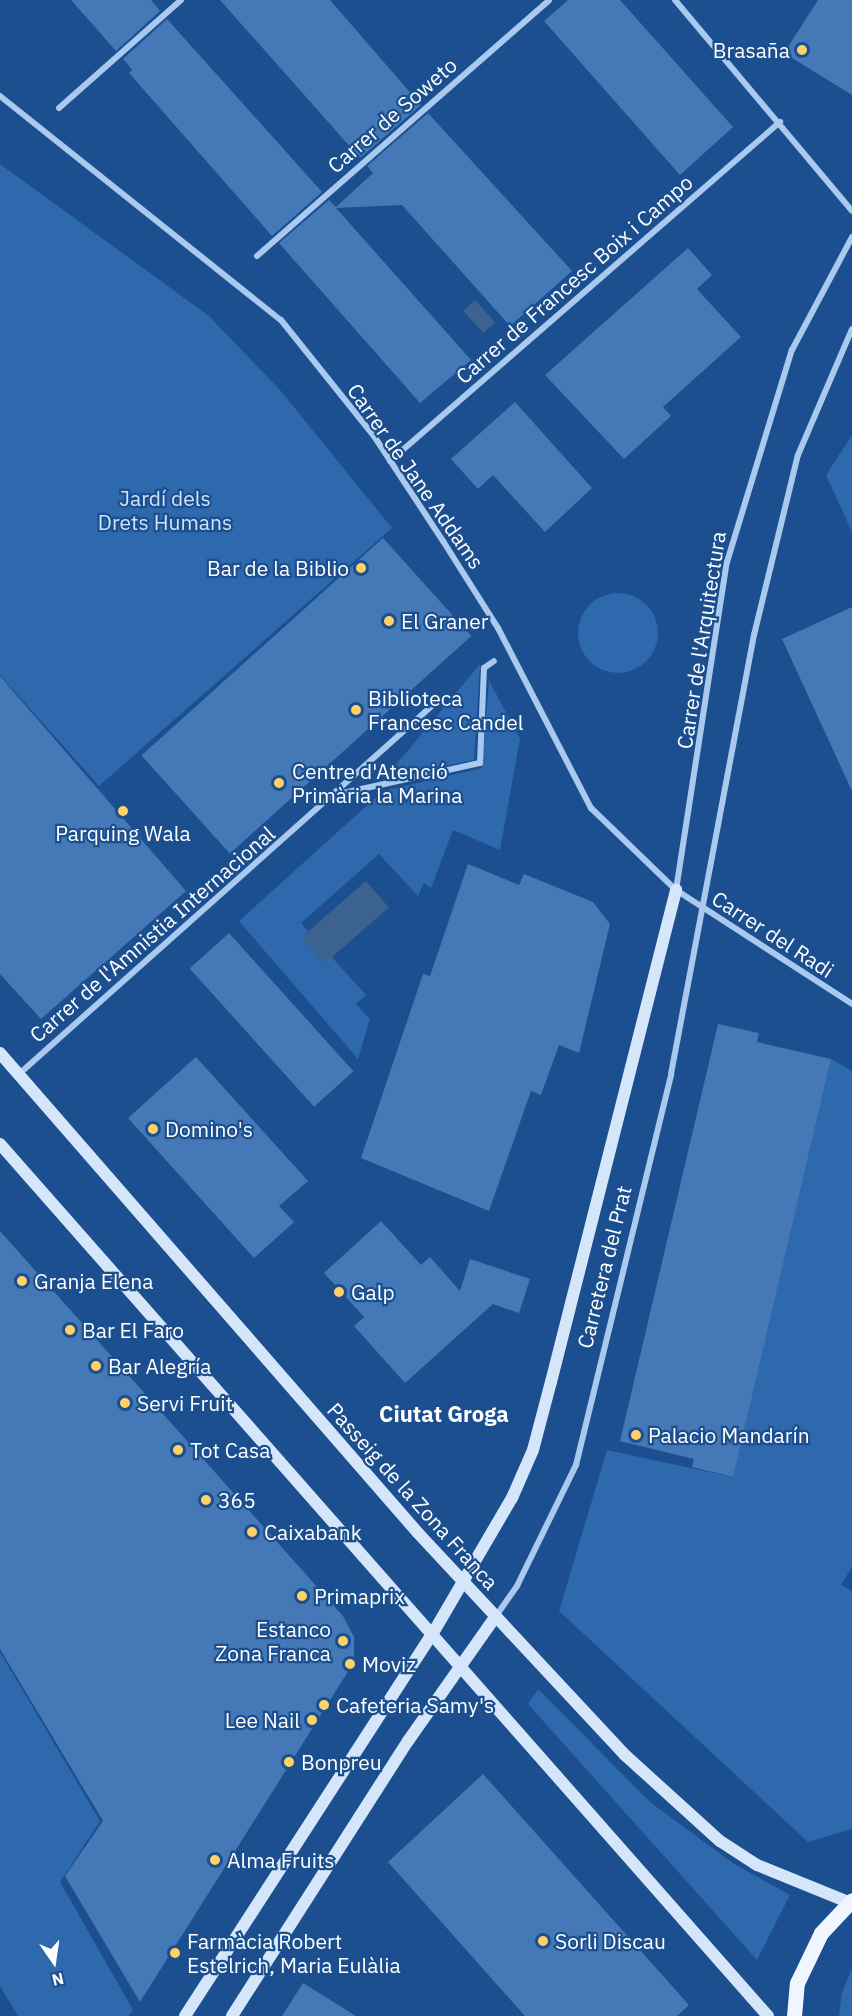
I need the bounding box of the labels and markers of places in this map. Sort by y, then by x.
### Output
place label: Brasaña [713,37,790,63]
marker: Brasaña [795,43,809,57]
place label: Bar de la Biblio [207,555,349,581]
marker: Bar de la Biblio [354,561,368,575]
place label: El Graner [401,608,489,634]
marker: El Graner [382,614,396,628]
place label: Biblioteca Francesc Candel [368,685,523,735]
marker: Biblioteca Francesc Candel [349,703,363,717]
place label: Centre d'Atenció Primària la Marina [292,758,462,808]
marker: Centre d'Atenció Primària la Marina [270,774,288,792]
marker: Parquing Wala [116,804,130,818]
place label: Parquing Wala [55,820,191,846]
place label: Domino's [165,1116,253,1142]
marker: Domino's [146,1122,160,1136]
place label: Granja Elena [34,1268,153,1294]
marker: Granja Elena [15,1274,29,1288]
place label: Galp [351,1279,395,1305]
marker: Galp [332,1285,346,1299]
place label: Bar El Faro [82,1317,184,1343]
marker: Bar El Faro [63,1323,77,1337]
place label: Bar Alegría [108,1353,212,1379]
marker: Bar Alegría [89,1359,103,1373]
place label: Servi Fruit [137,1390,233,1416]
marker: Servi Fruit [118,1396,132,1410]
place label: Palacio Mandarín [648,1422,810,1448]
marker: Palacio Mandarín [629,1428,643,1442]
place label: Tot Casa [190,1437,270,1463]
marker: Tot Casa [171,1443,185,1457]
place label: 365 [218,1487,256,1513]
marker: 365 [199,1493,213,1507]
place label: Caixabank [264,1519,362,1545]
marker: Caixabank [245,1525,259,1539]
place label: Primaprix [314,1583,405,1609]
marker: Primaprix [295,1589,309,1603]
place label: Estanco Zona Franca [215,1616,331,1666]
marker: Estanco Zona Franca [336,1634,350,1648]
place label: Moviz [362,1651,416,1677]
marker: Moviz [343,1657,357,1671]
place label: Cafeteria Samy's [336,1692,494,1718]
marker: Cafeteria Samy's [317,1698,331,1712]
place label: Lee Nail [225,1707,300,1733]
marker: Lee Nail [305,1713,319,1727]
place label: Bonpreu [301,1749,382,1775]
marker: Bonpreu [282,1755,296,1769]
place label: Alma Fruits [227,1847,334,1873]
marker: Alma Fruits [208,1853,222,1867]
place label: Farmàcia Robert Estelrich, Maria Eulàlia [187,1928,401,1978]
place label: Sorli Discau [555,1928,666,1954]
marker: Sorli Discau [536,1934,550,1948]
marker: Farmàcia Robert Estelrich, Maria Eulàlia [168,1946,182,1960]

